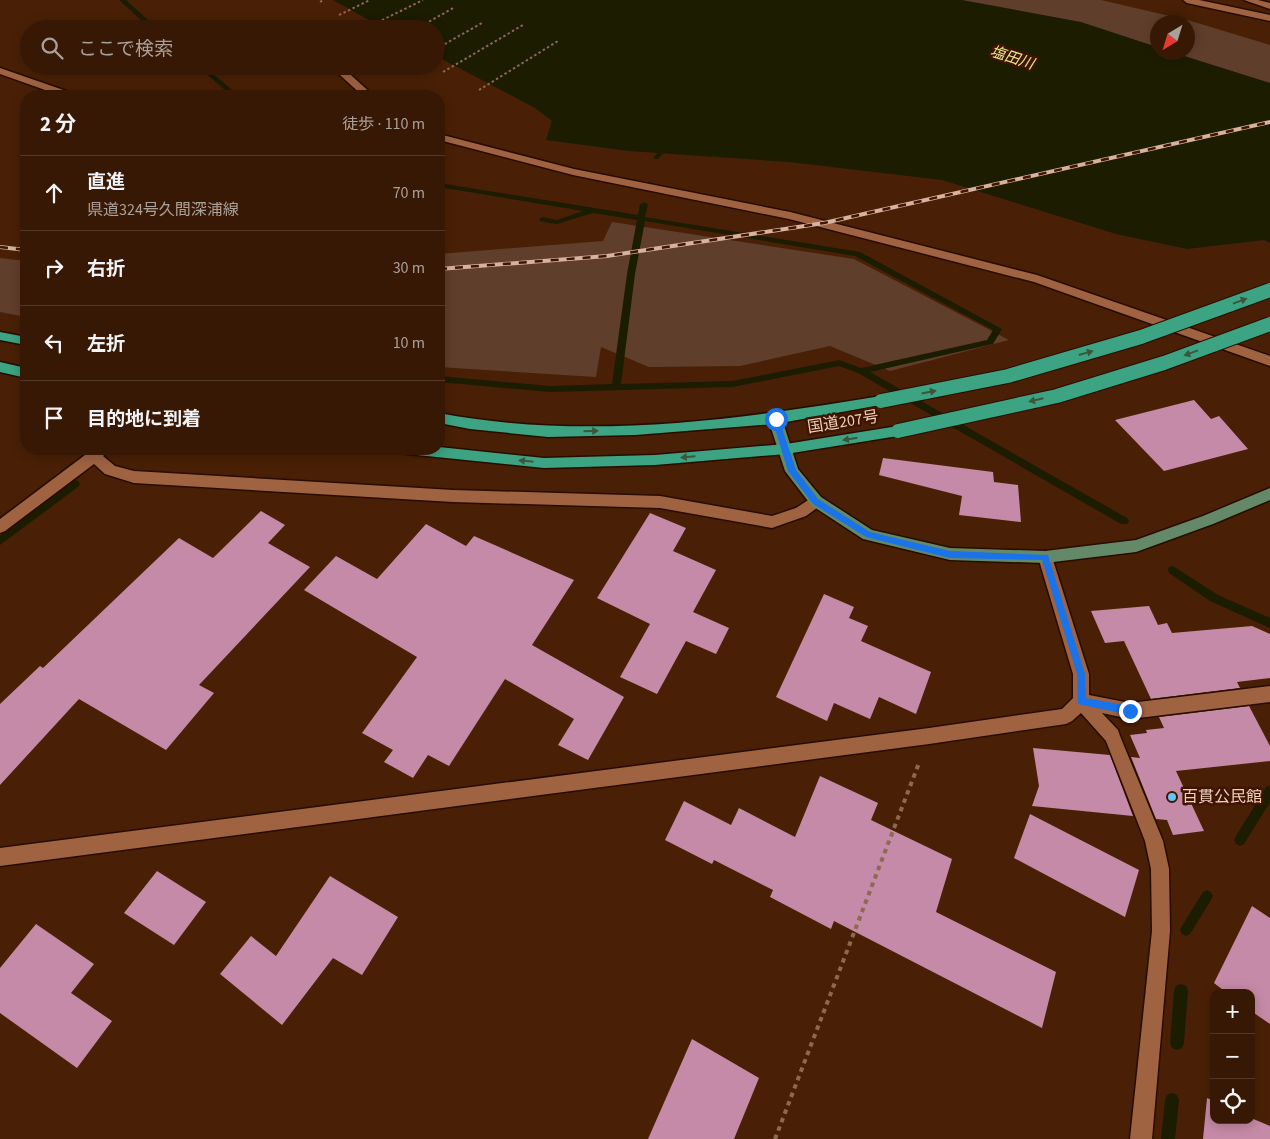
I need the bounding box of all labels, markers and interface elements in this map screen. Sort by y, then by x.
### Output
north arrow [1150,15,1195,60]
search box [20,20,445,75]
icon: search [38,34,66,62]
text: ここで検索 [78,36,173,63]
water label: 塩田川 [987,41,1039,76]
text: 2 分 [40,109,76,139]
text: 徒歩 · 110 m [342,113,425,135]
text: 直進 [87,169,125,196]
icon: ahead [40,179,68,207]
text: 70 m [393,182,425,204]
text: 県道324号久間深浦線 [87,199,239,221]
icon: right [40,254,68,282]
text: 右折 [87,256,125,283]
text: 30 m [393,257,425,279]
one-way arrow [1233,297,1248,304]
icon: left [40,329,68,357]
text: 左折 [87,331,125,358]
text: 10 m [393,332,425,354]
one-way arrow [1079,348,1094,356]
one-way arrow [1184,350,1199,357]
one-way arrow [921,388,936,396]
one-way arrow [1029,396,1044,404]
icon: arrive [40,404,68,432]
text: 目的地に到着 [87,406,201,433]
street label: 国道207号 [806,406,880,438]
route start [765,408,788,431]
one-way arrow [584,427,600,435]
one-way arrow [841,435,857,443]
one-way arrow [680,454,696,462]
one-way arrow [518,457,534,465]
route end [1119,700,1142,723]
place label: 百貫公民館 [1182,786,1262,808]
marker: 百貫公民館 [1166,791,1178,803]
map controls [1210,989,1255,1124]
button: + [1210,989,1255,1034]
button: − [1210,1034,1255,1079]
button: locate [1210,1079,1255,1124]

